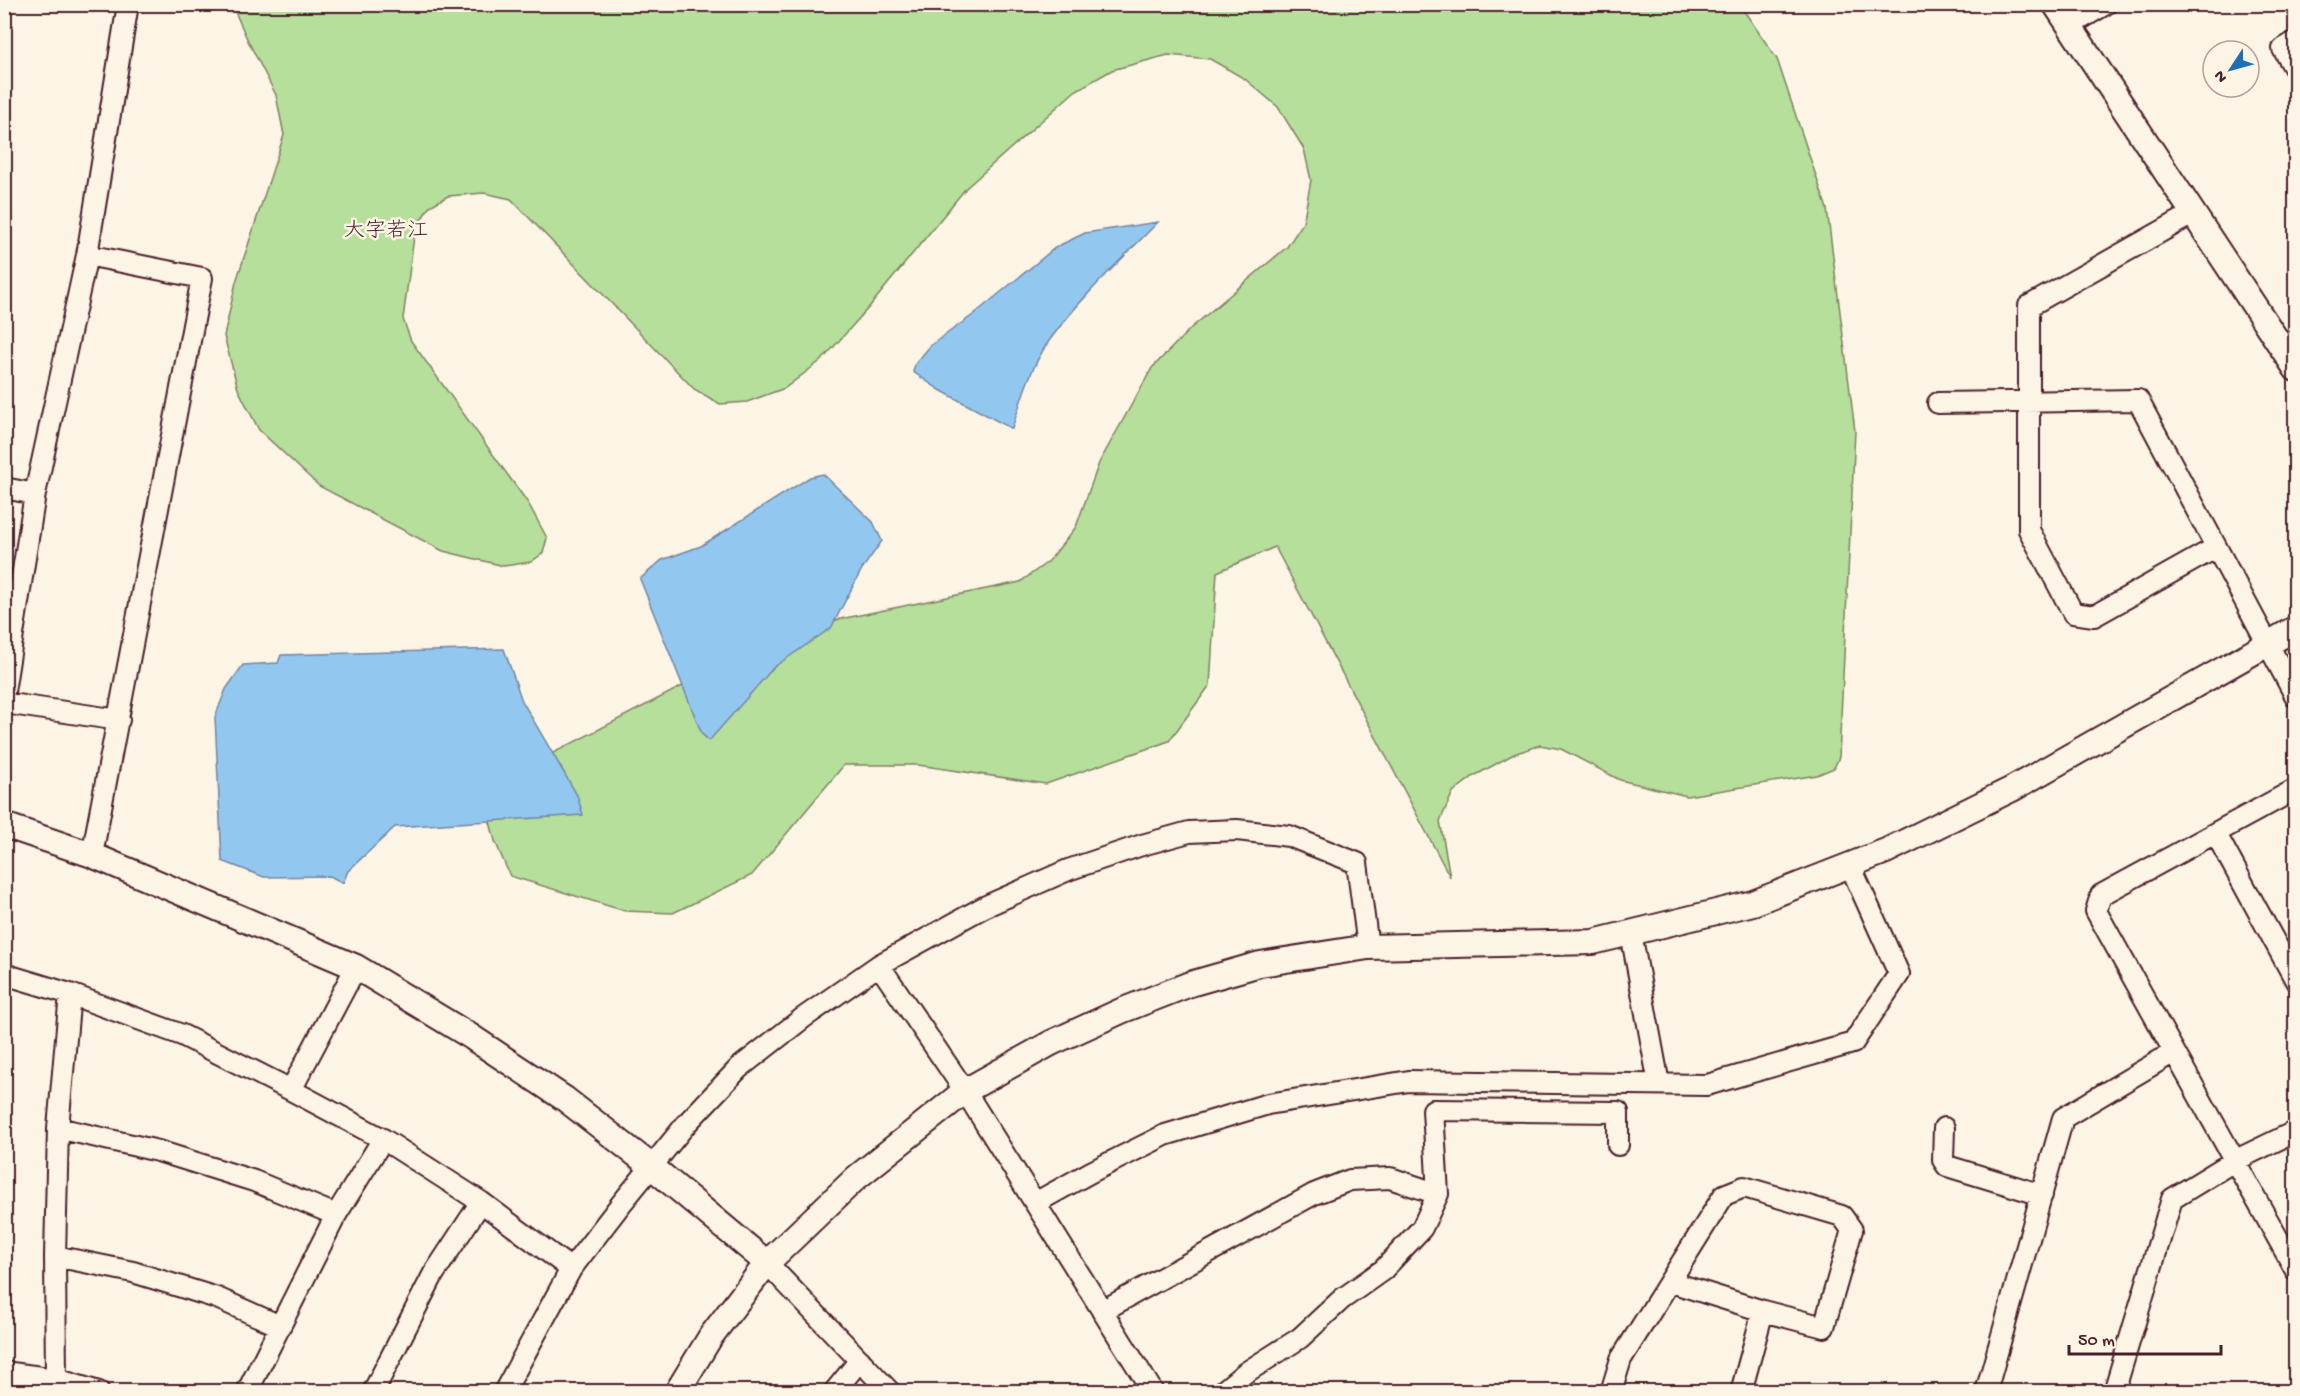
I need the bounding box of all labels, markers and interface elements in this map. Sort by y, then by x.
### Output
north arrow [2201,39,2261,99]
text: N [2211,66,2232,86]
district label: 大字若江 [344,219,428,245]
scale bar [2069,1318,2220,1356]
text: 50 m [2078,1331,2115,1352]

